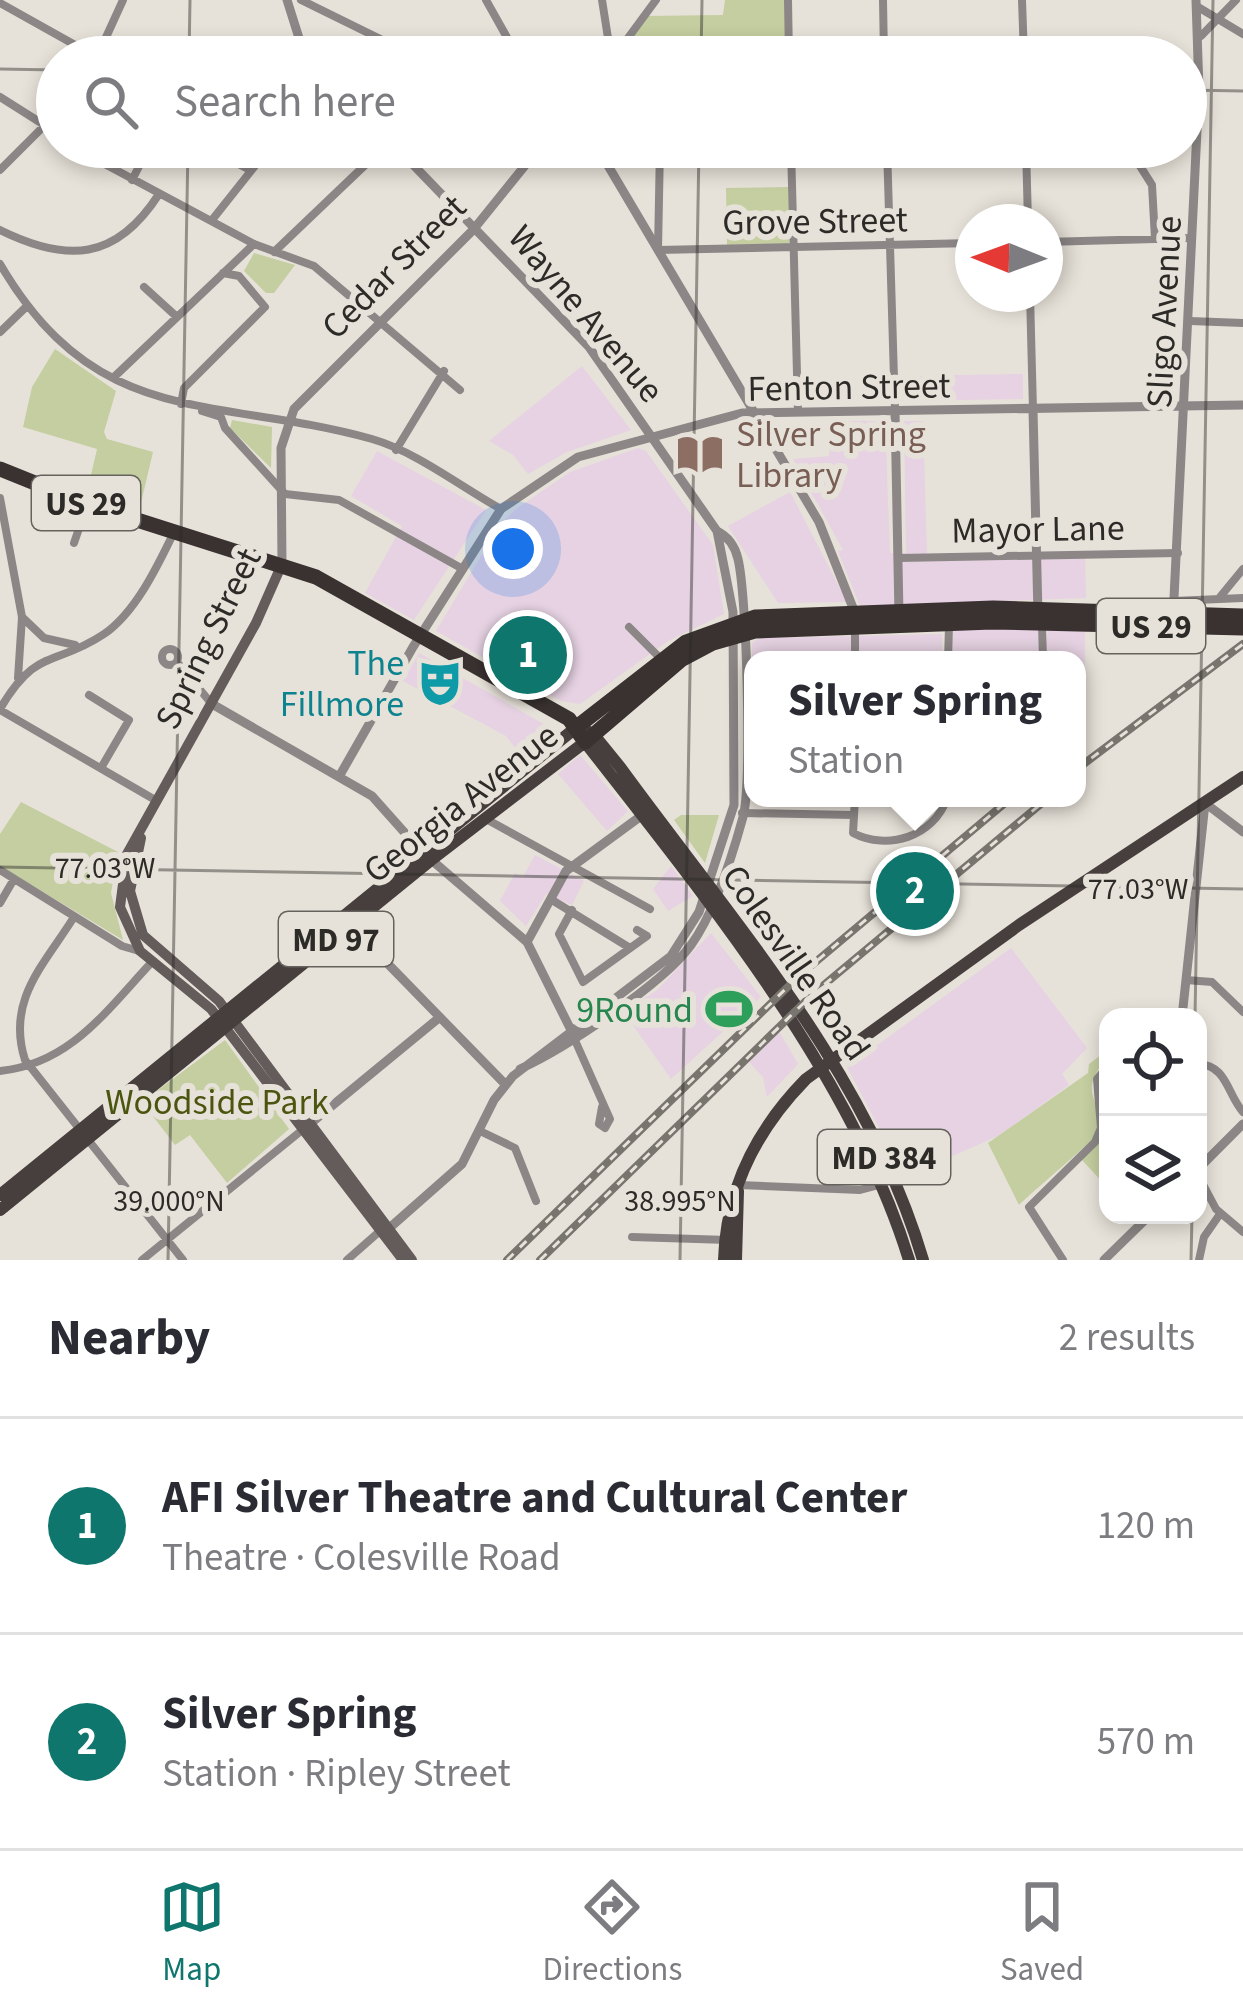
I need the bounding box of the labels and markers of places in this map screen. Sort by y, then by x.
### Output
place label: Silver Spring Library [736,409,926,501]
library icon: Silver Spring Library [675,429,725,479]
pin: 1 [489,610,567,700]
place label: The Fillmore [280,638,404,730]
theatre icon: The Fillmore [415,658,465,708]
pin: 2 [876,846,954,936]
sports icon: 9Round [704,984,754,1034]
place label: 9Round [576,985,693,1036]

